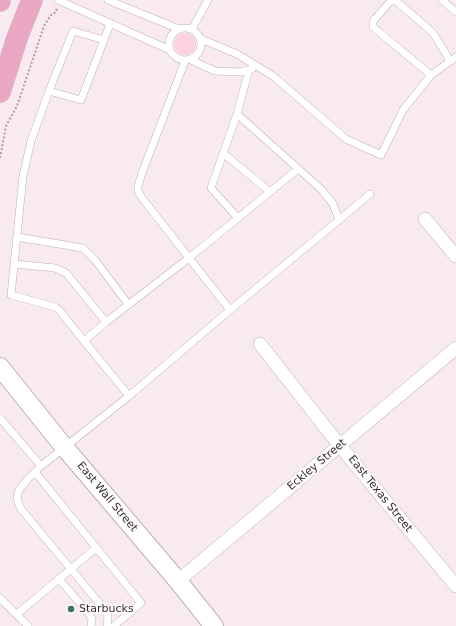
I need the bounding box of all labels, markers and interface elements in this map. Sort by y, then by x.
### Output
street label: Eckley Street [285,437,349,493]
street label: East Texas Street [345,453,415,535]
street label: East Wall Street [74,459,140,535]
place label: Starbucks [79,602,134,616]
marker: Starbucks [66,604,76,614]

